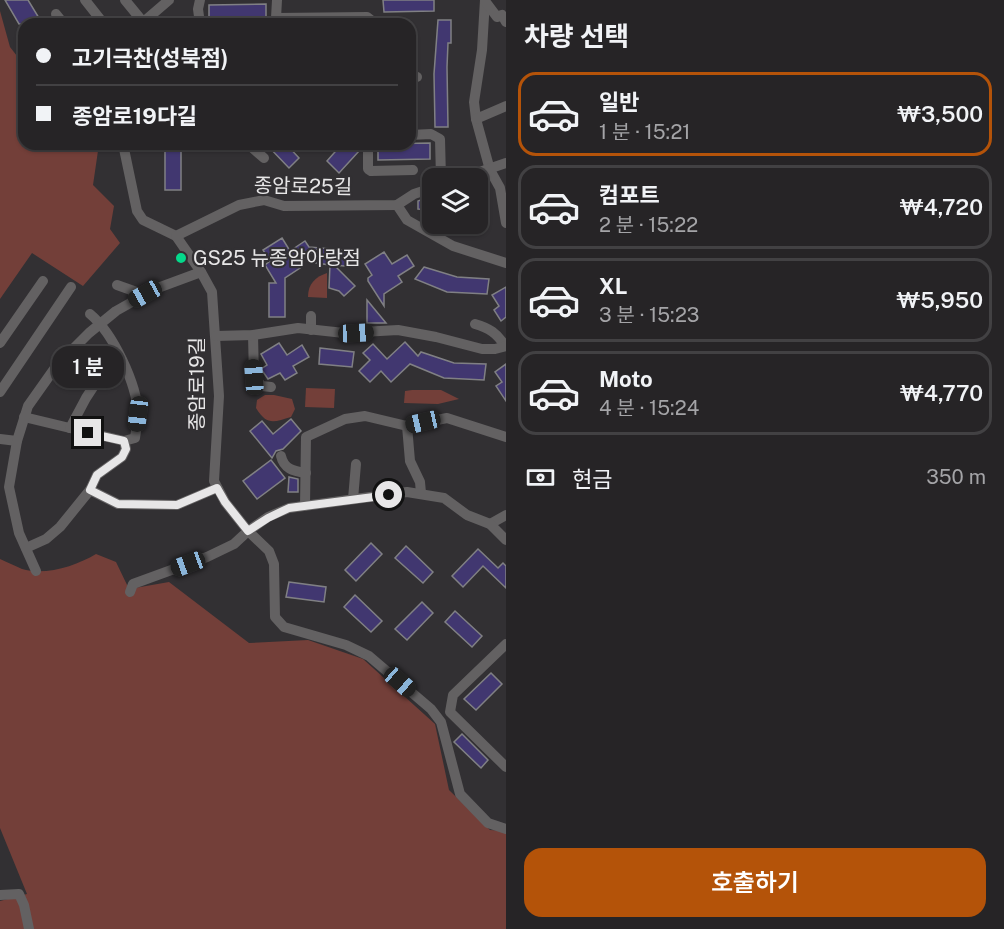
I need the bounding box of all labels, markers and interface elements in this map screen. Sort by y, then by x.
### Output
text: 차량 선택 [524,20,629,52]
text: 고기극찬(성북점) [72,45,228,71]
icon: car [527,87,581,141]
text: 일반 [599,89,639,115]
text: ₩3,500 [897,101,983,127]
text: 종암로19다길 [72,103,197,129]
text: 1 분 · 15:21 [599,120,691,144]
map controls [422,168,488,234]
button: layers [422,168,488,234]
street label: 종암로25길 [254,173,352,199]
icon: car [527,180,581,234]
text: 컴포트 [599,182,660,208]
text: ₩4,720 [900,194,983,220]
text: 2 분 · 15:22 [599,213,698,237]
place label: GS25 뉴종암아랑점 [193,246,361,270]
marker: GS25 뉴종암아랑점 [174,251,188,265]
icon: car [527,273,581,327]
text: XL [599,273,627,299]
car [125,277,165,311]
text: ₩5,950 [897,287,983,313]
text: 3 분 · 15:23 [599,303,699,327]
car [338,323,374,343]
street label: 종암로19길 [185,337,209,431]
callout: 1 분 [52,346,124,388]
text: 1 분 [72,355,104,379]
car [244,358,264,396]
icon: car [527,366,581,420]
text: Moto [599,366,653,392]
text: ₩4,770 [900,380,983,406]
car [127,395,149,433]
text: 4 분 · 15:24 [599,396,699,420]
car [403,409,443,435]
route end [74,419,101,446]
icon: cash [524,461,557,494]
text: 350 m [926,465,986,489]
text: 현금 [572,466,612,492]
route start [375,481,402,508]
car [168,549,208,579]
car [381,663,419,701]
button: 호출하기 [524,848,986,917]

